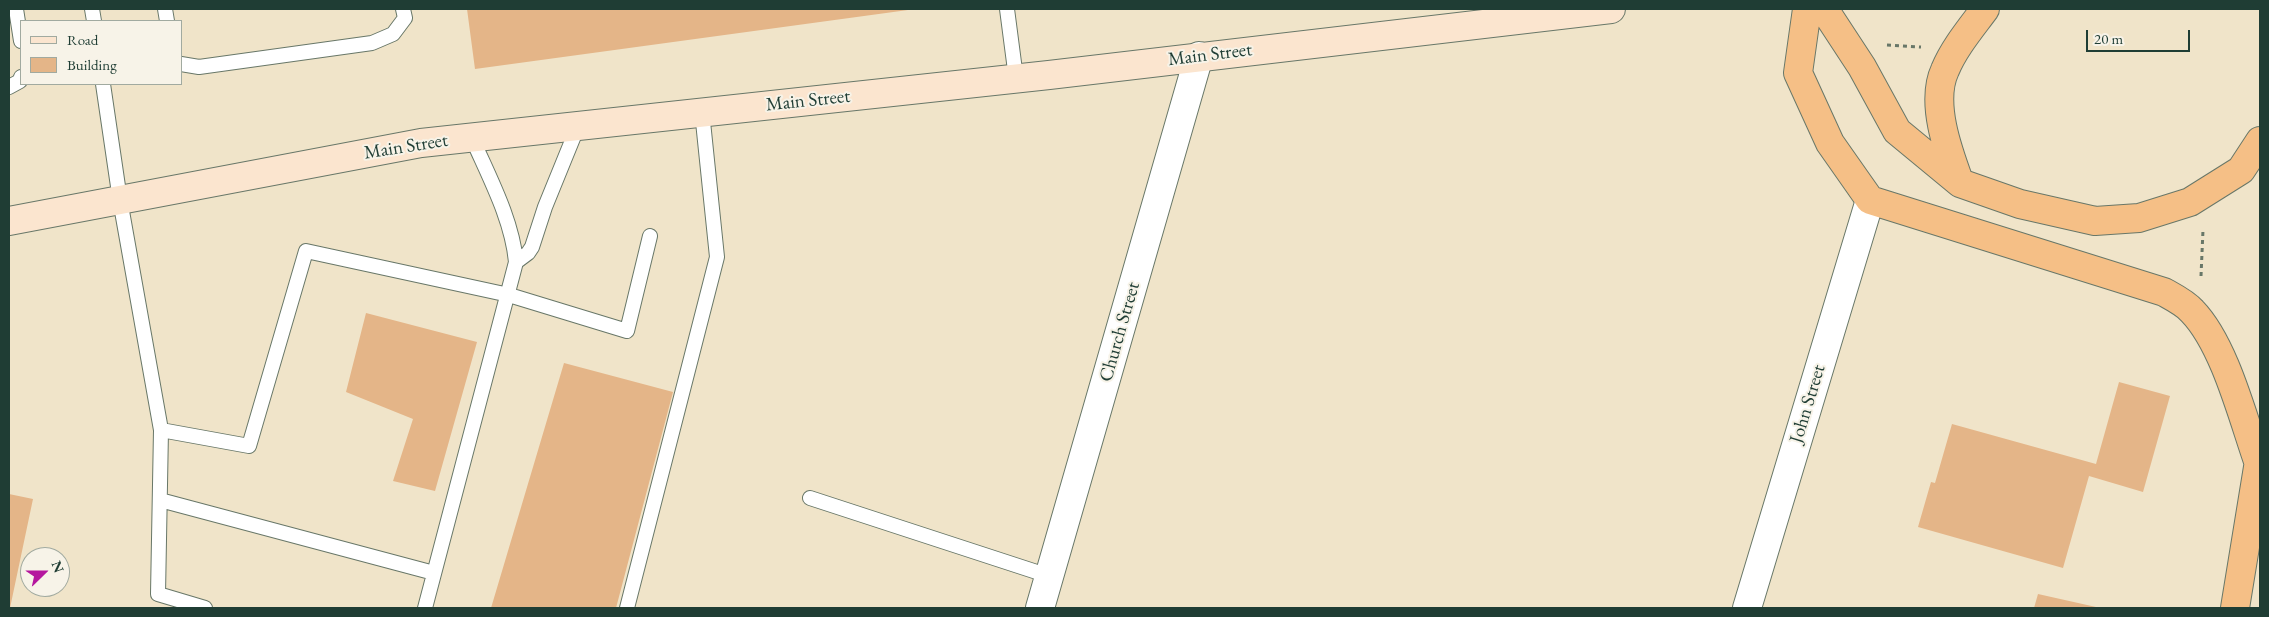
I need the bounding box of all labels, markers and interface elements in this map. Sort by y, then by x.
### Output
legend [20,20,182,85]
scale bar [2089,20,2193,52]
text: 20 m [2094,29,2123,48]
text: Road [67,30,98,49]
street label: Main Street [1167,39,1253,71]
text: Building [67,55,117,74]
street label: Main Street [765,85,851,117]
street label: Main Street [362,129,450,165]
street label: Church Street [1095,279,1145,385]
street label: John Street [1785,362,1831,446]
north arrow [20,547,70,597]
text: N [48,558,68,575]

